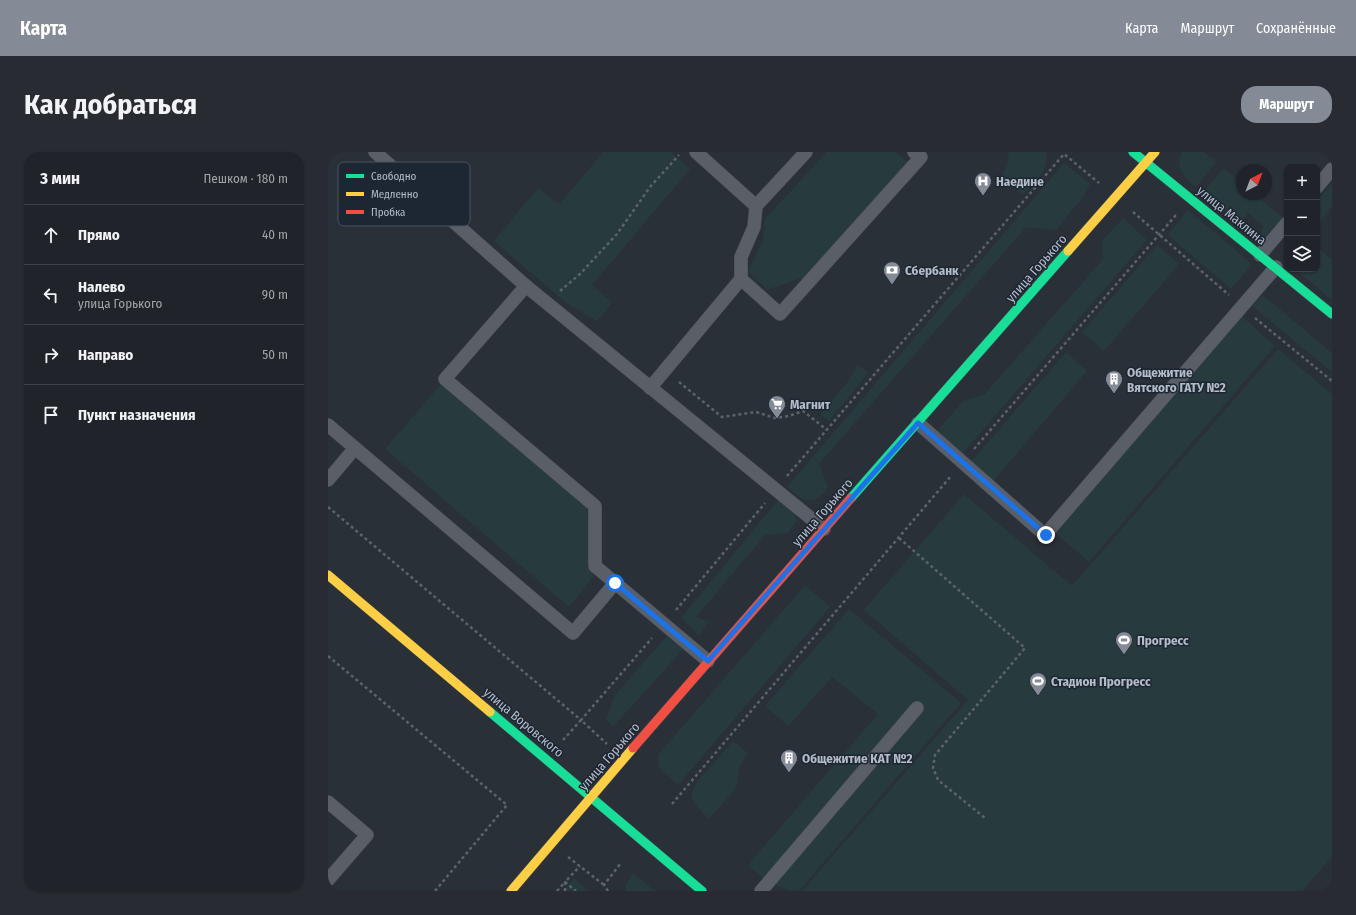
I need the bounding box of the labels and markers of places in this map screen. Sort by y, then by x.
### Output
hospital icon: Наедине [973,171,993,196]
place label: Наедине [996,174,1044,189]
bank icon: Сбербанк [882,260,902,285]
place label: Сбербанк [905,263,959,278]
place label: Общежитие Вятского ГАТУ №2 [1127,365,1226,395]
building icon: Общежитие Вятского ГАТУ №2 [1104,369,1124,394]
supermarket icon: Магнит [767,394,787,419]
place label: Магнит [790,397,831,412]
sports icon: Прогресс [1114,630,1134,655]
place label: Прогресс [1137,633,1189,648]
sports icon: Стадион Прогресс [1028,671,1048,696]
place label: Стадион Прогресс [1051,674,1151,689]
building icon: Общежитие КАТ №2 [779,748,799,773]
place label: Общежитие КАТ №2 [802,751,913,766]

